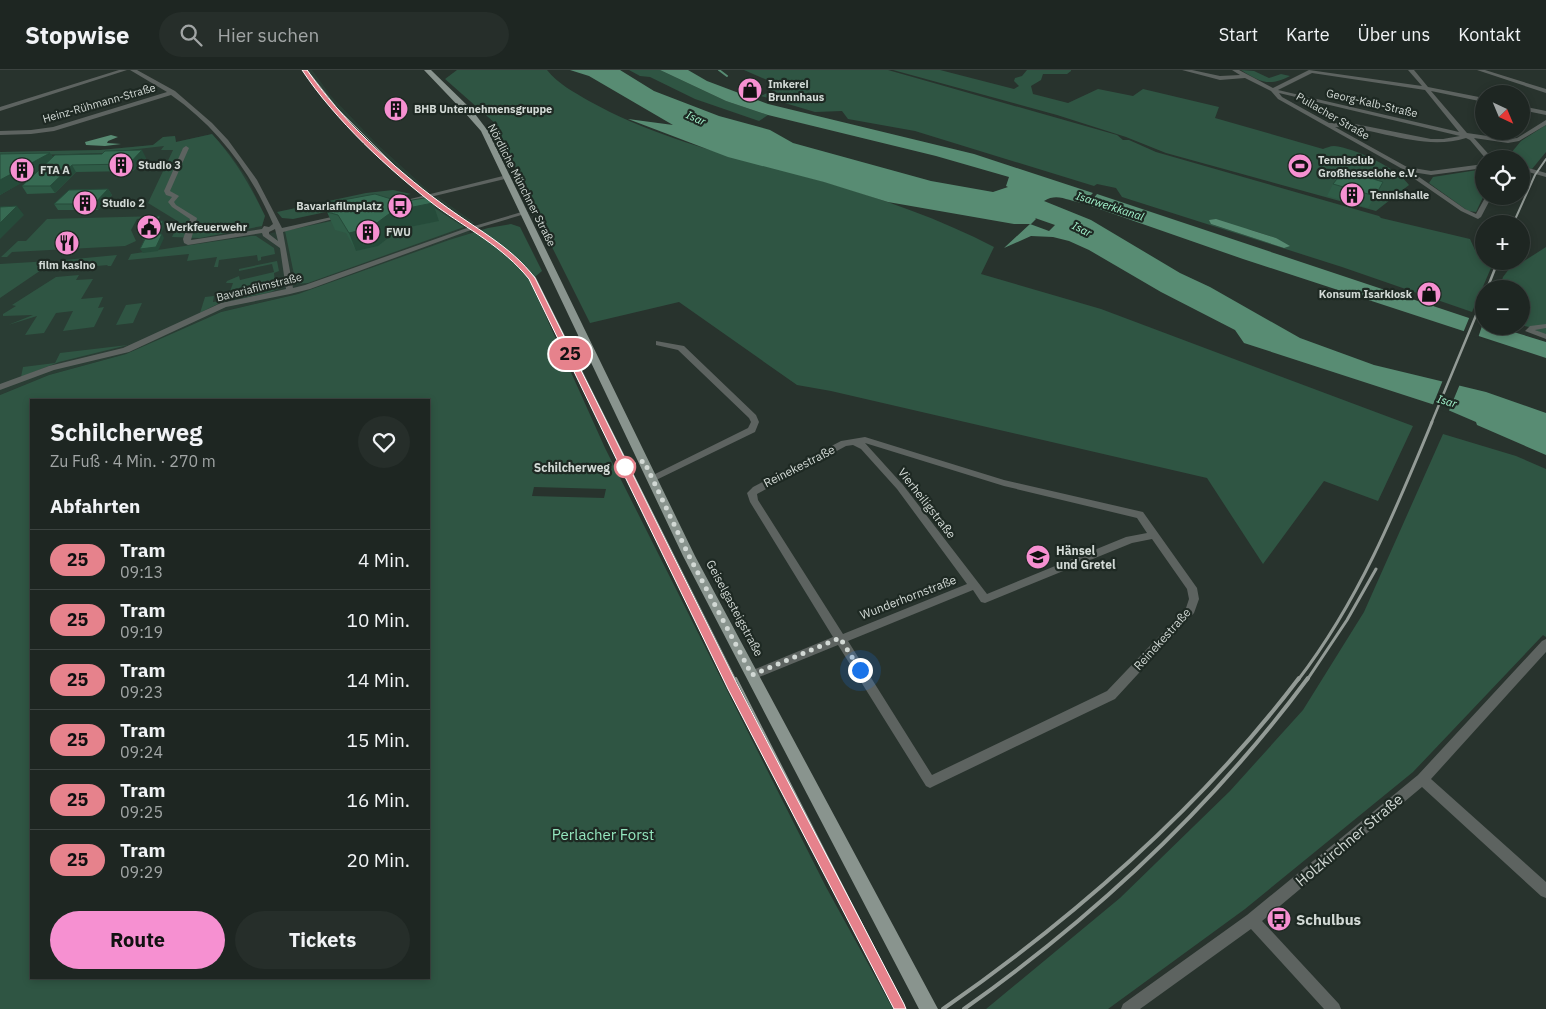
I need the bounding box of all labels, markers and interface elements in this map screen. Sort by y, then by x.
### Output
search box [159,12,509,57]
text: Stopwise [25,19,129,51]
icon: search [177,21,205,49]
text: Hier suchen [217,23,319,47]
text: Start [1219,23,1258,46]
text: Karte [1286,23,1330,46]
text: Über uns [1358,23,1430,46]
text: Kontakt [1458,23,1521,46]
shop icon: Imkerei Brunnhaus [737,77,763,103]
place label: Imkerei Brunnhaus [768,77,825,104]
street label: Heinz-Rühmann-Straße [41,80,157,126]
north arrow [1475,85,1530,140]
map controls [1475,85,1530,335]
street label: Georg-Kalb-Straße [1325,86,1419,120]
street label: Pullacher Straße [1294,89,1372,143]
building icon: BHB Unternehmensgruppe [383,96,409,122]
place label: BHB Unternehmensgruppe [414,102,552,116]
water label: Isar [684,108,709,129]
street label: Nördliche Münchner Straße [485,121,559,249]
button: locate [1475,150,1530,205]
building icon: Studio 3 [108,152,134,178]
sports icon: Tennisclub Großhesselohe e.V. [1287,153,1313,179]
place label: Tennisclub Großhesselohe e.V. [1318,153,1418,180]
building icon: FTA A [9,157,35,183]
place label: Studio 3 [138,158,181,172]
place label: FTA A [40,163,70,177]
building icon: Tennishalle [1339,182,1365,208]
water label: Isarwerkkanal [1074,188,1146,224]
place label: Tennishalle [1370,188,1429,202]
building icon: Studio 2 [72,190,98,216]
bus stop icon: Bavariafilmplatz [387,193,413,219]
place label: Studio 2 [102,196,145,210]
place label: Bavariafilmplatz [296,199,382,213]
public building icon: Werkfeuerwehr [136,214,162,240]
button: + [1475,215,1530,270]
water label: Isar [1070,218,1095,240]
building icon: FWU [355,219,381,245]
place label: Werkfeuerwehr [166,220,248,234]
place label: FWU [386,225,411,239]
restaurant icon: film kasino [54,230,80,256]
place label: film kasino [39,258,95,272]
street label: Bavariafilmstraße [215,270,303,304]
button: − [1475,280,1530,335]
shop icon: Konsum Isarkiosk [1416,281,1442,307]
place label: Konsum Isarkiosk [1319,287,1413,301]
line badge: 25 [548,338,592,370]
text: 25 [559,342,581,365]
water label: Isar [1435,391,1459,411]
text: Schilcherweg [50,416,203,448]
button: heart [358,416,410,468]
street label: Reinekestraße [761,441,838,490]
text: Zu Fuß · 4 Min. · 270 m [50,451,216,471]
marker: Schilcherweg [614,456,636,478]
place label: Schilcherweg [534,460,610,475]
street label: Vierheiligstraße [895,465,959,542]
text: Abfahrten [50,494,140,518]
text: Tram [120,538,165,562]
place label: Hänsel und Gretel [1056,543,1116,572]
school or university icon: Hänsel und Gretel [1025,544,1051,570]
text: 25 [67,548,88,571]
text: 4 Min. [358,548,410,572]
street label: Geiselgasteigstraße [703,557,767,659]
text: 09:13 [120,562,163,582]
street label: Wunderhornstraße [858,572,959,622]
text: Tram [120,598,165,622]
street label: Reinekestraße [1130,605,1194,673]
text: 25 [67,608,88,631]
text: 10 Min. [347,608,410,632]
text: 09:19 [120,622,163,642]
text: Tram [120,658,165,682]
your location [848,658,873,683]
text: 25 [67,668,88,691]
text: 14 Min. [347,668,410,692]
text: 09:23 [120,682,163,702]
text: Tram [120,718,165,742]
text: 25 [67,728,88,751]
text: 15 Min. [347,728,410,752]
text: 09:24 [120,742,163,762]
text: Tram [120,778,165,802]
text: 25 [67,788,88,811]
text: 16 Min. [347,788,410,812]
street label: Holzkirchner Straße [1291,790,1407,890]
text: 09:25 [120,802,163,822]
park label: Perlacher Forst [552,825,654,844]
text: Tram [120,838,165,862]
text: 25 [67,848,88,871]
text: 20 Min. [347,848,410,872]
text: 09:29 [120,862,163,882]
bus stop icon: Schulbus [1266,906,1292,932]
place label: Schulbus [1296,910,1362,929]
button: Route [50,911,225,969]
button: Tickets [235,911,410,969]

